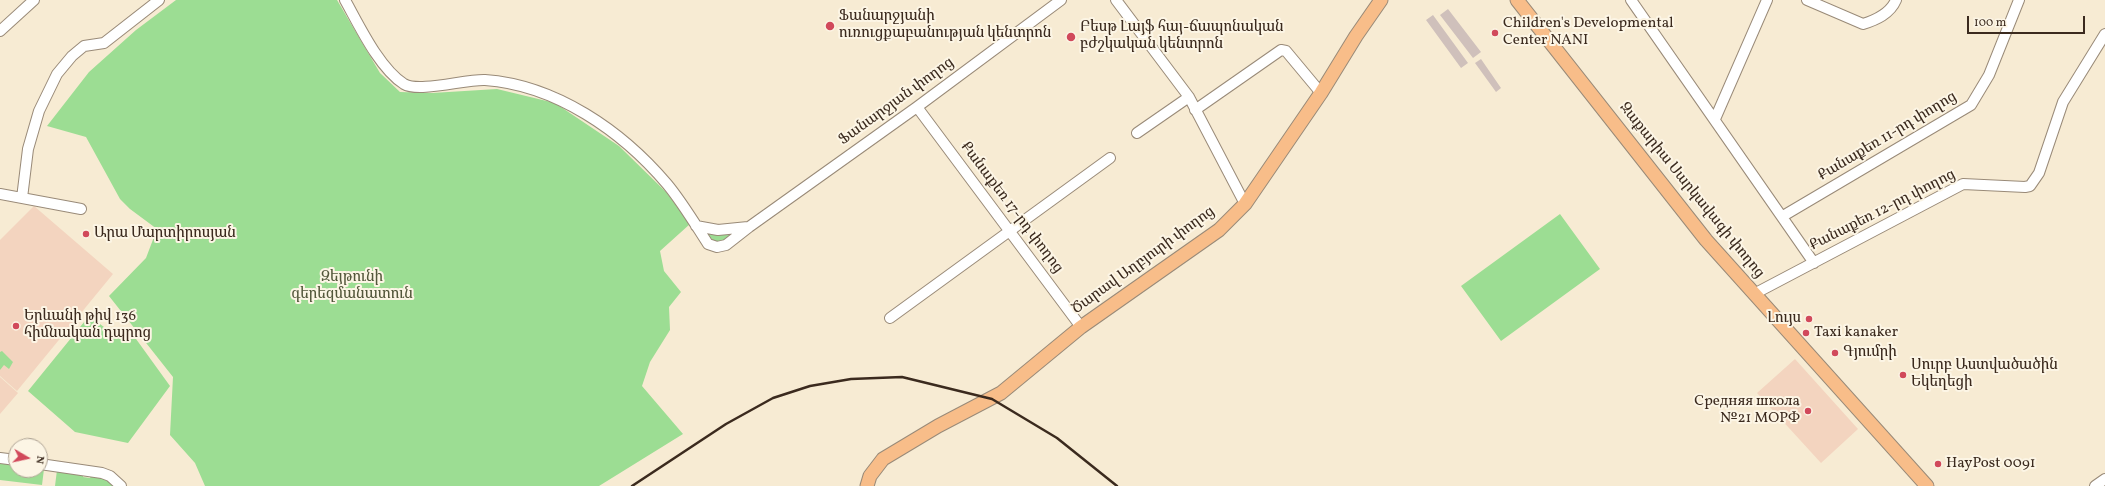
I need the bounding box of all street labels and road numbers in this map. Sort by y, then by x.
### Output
street label: Ֆանարջյան փողոց [836,54,958,150]
street label: Քանաքեռ 11-րդ փողոց [1815,88,1961,186]
street label: Զաքարիա Սարկավագի փողոց [1615,100,1767,282]
street label: Քանաքեռ 17-րդ փողոց [956,139,1066,277]
street label: Քանաքեռ 12-րդ փողոց [1807,166,1959,256]
street label: Ծարավ Աղբյուրի փողոց [1069,203,1219,319]

